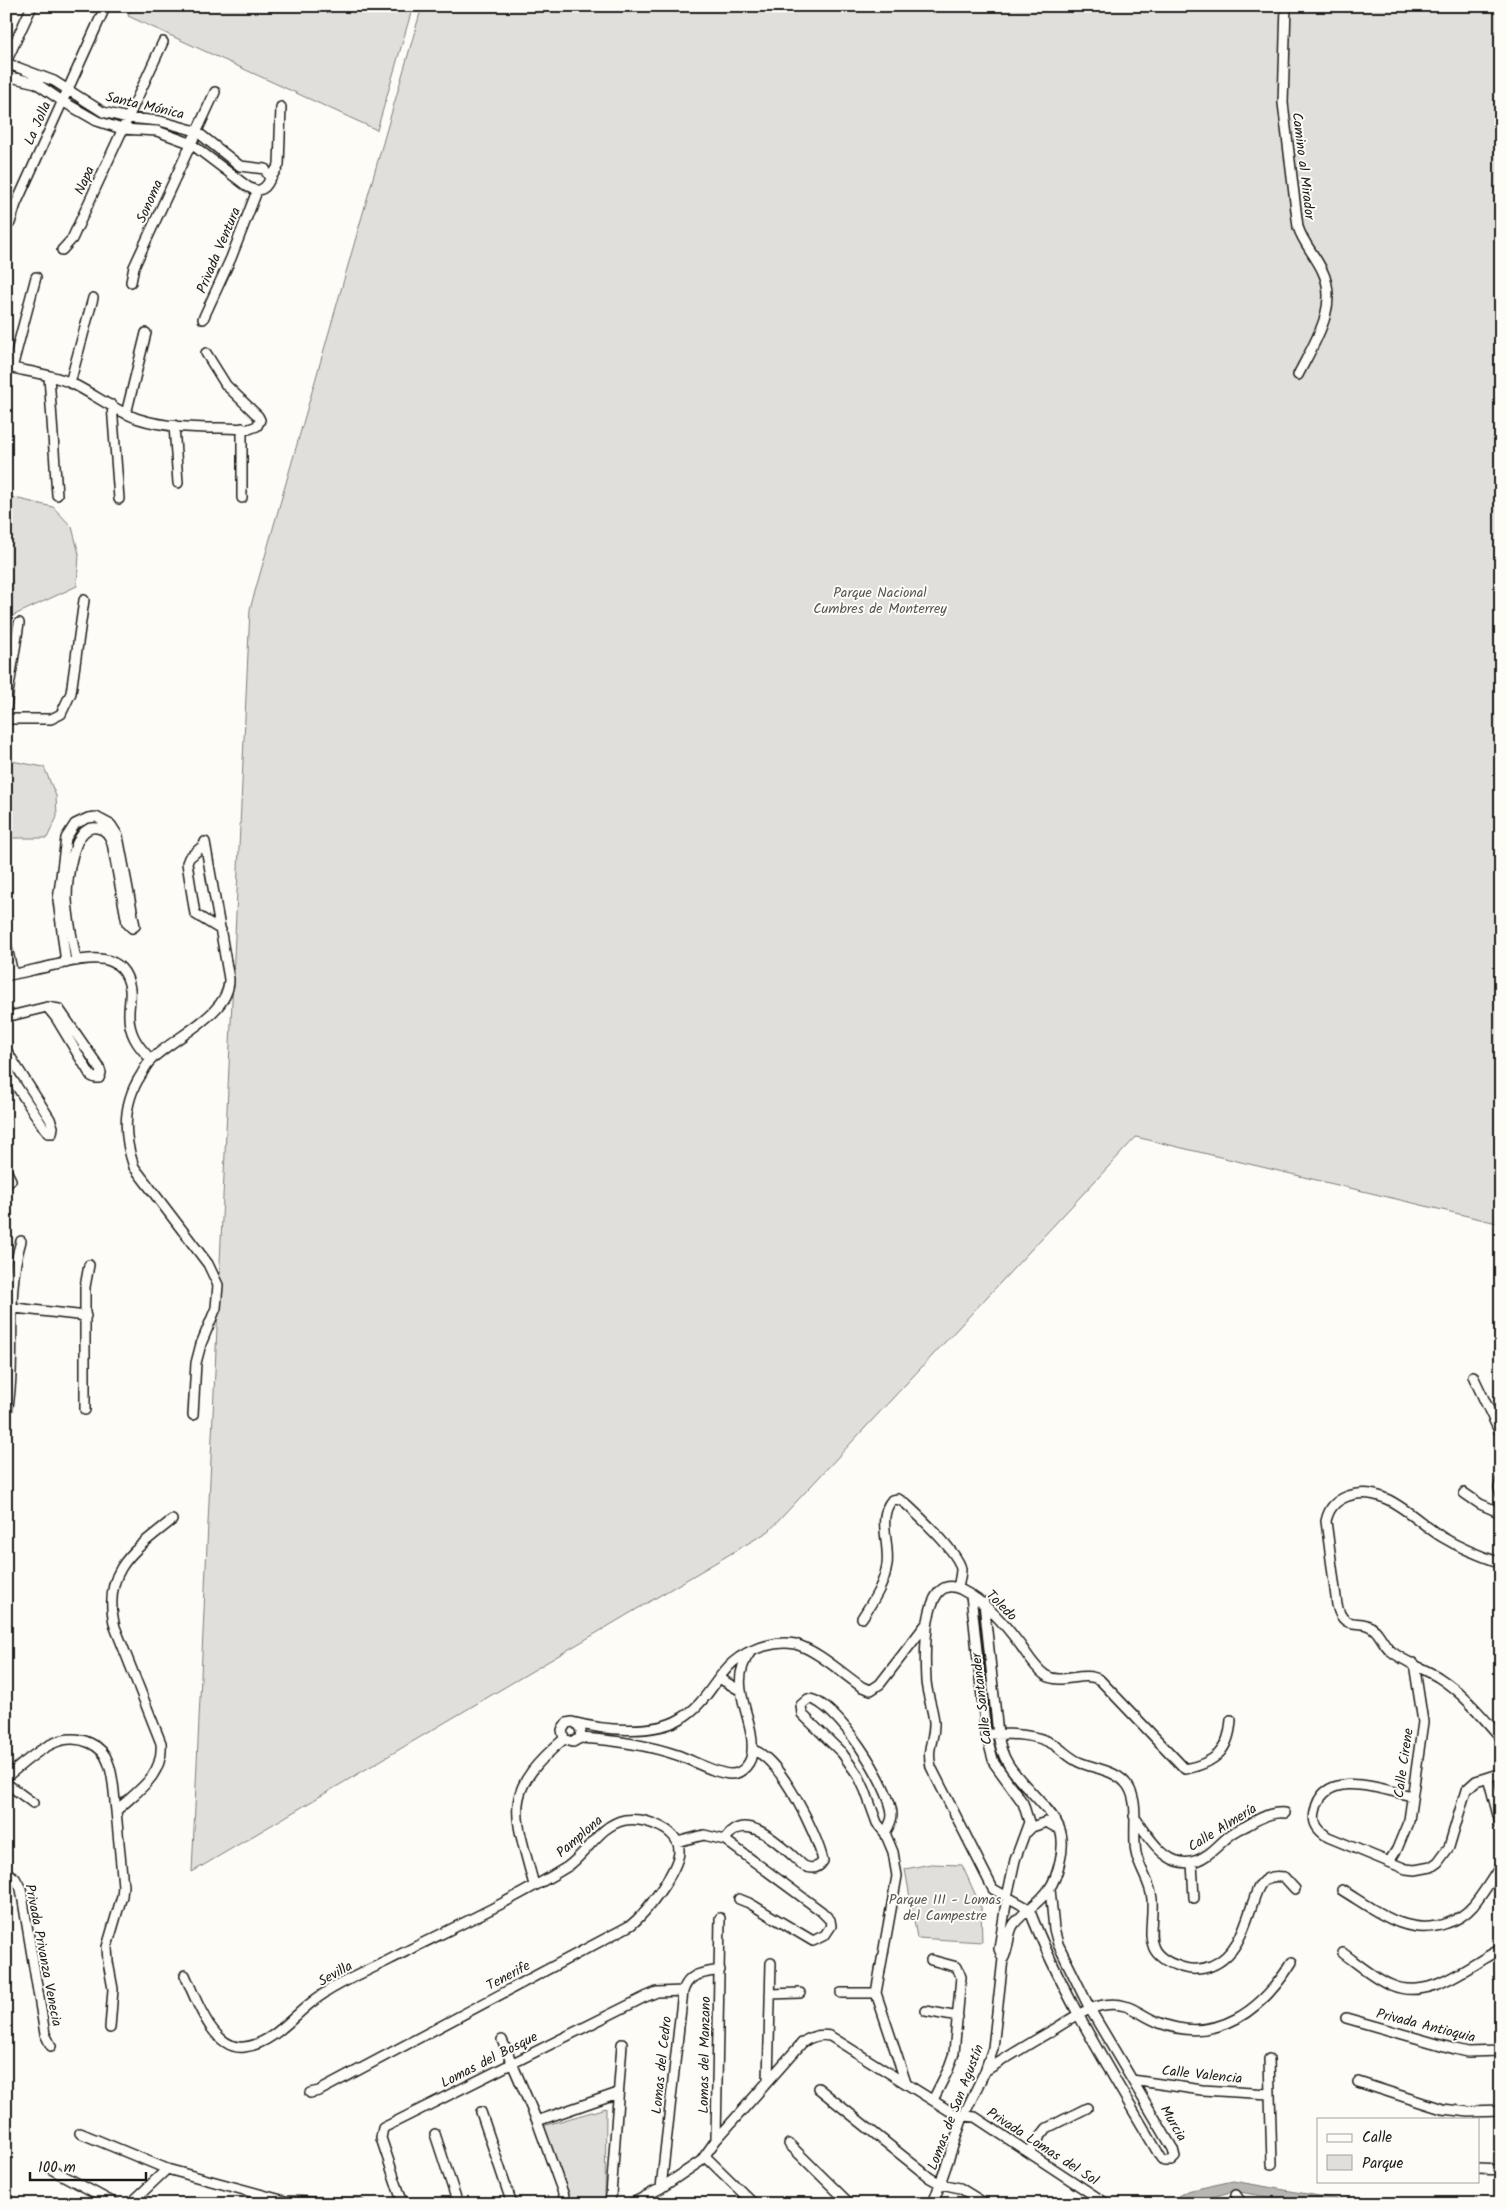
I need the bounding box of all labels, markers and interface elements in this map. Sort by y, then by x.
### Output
street label: Santa Mónica [103,86,186,126]
street label: La Jolla [18,98,57,149]
street label: Camino al Mirador [1286,111,1321,222]
street label: Napa [69,163,101,198]
street label: Sonoma [131,176,169,227]
street label: Privada Ventura [191,204,247,297]
park label: Parque Nacional Cumbres de Monterrey [813,582,947,620]
street label: Toledo [980,1585,1022,1627]
street label: Calle Santander [965,1650,999,1746]
street label: Calle Cirene [1388,1726,1420,1799]
street label: Calle Almería [1184,1798,1261,1858]
street label: Pamplona [551,1810,608,1863]
street label: Privada Privanza Venecia [18,1882,68,2028]
park label: Parque III - Lomas del Campestre [889,1889,1001,1927]
street label: Sevilla [314,1955,357,1992]
street label: Tenerife [483,1955,535,1997]
street label: Lomas del Manzano [693,1996,717,2114]
street label: Privada Antioquia [1374,2003,1478,2049]
street label: Lomas del Cedro [646,2015,678,2115]
street label: Lomas del Bosque [437,2026,543,2094]
street label: Lomas de San Agustín [922,2041,990,2174]
street label: Calle Valencia [1160,2060,1243,2090]
street label: Murcia [1154,2101,1192,2146]
street label: Privada Lomas del Sol [982,2102,1103,2192]
legend [1317,2118,1480,2182]
text: Calle [1362,2126,1392,2150]
scale bar [30,2150,146,2182]
text: Parque [1362,2152,1403,2176]
text: 100 m [38,2156,76,2180]

